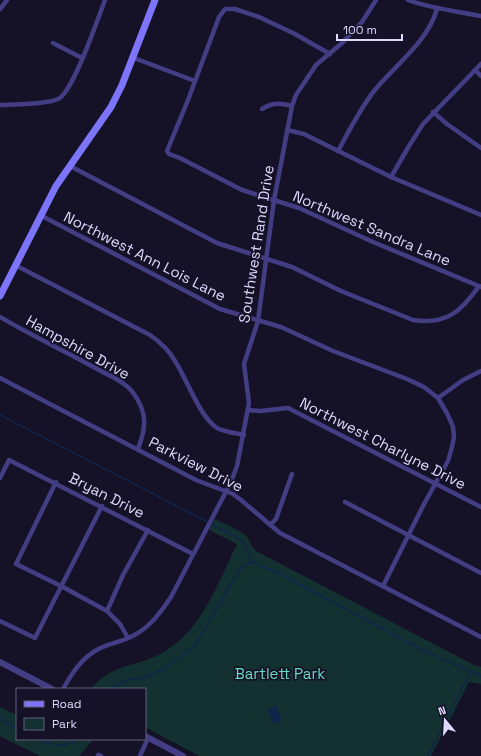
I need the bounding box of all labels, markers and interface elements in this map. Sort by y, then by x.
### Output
scale bar [337,16,402,42]
text: 100 m [343,22,377,38]
street label: Southwest Rand Drive [234,164,278,324]
street label: Northwest Sandra Lane [290,186,454,270]
street label: Northwest Ann Lois Lane [61,207,229,305]
street label: Hampshire Drive [23,311,133,383]
street label: Northwest Charlyne Drive [297,393,469,493]
street label: Parkview Drive [146,432,247,496]
street label: Bryan Drive [66,468,148,522]
park label: Bartlett Park [235,664,325,683]
legend [16,688,146,740]
text: Road [52,696,81,712]
north arrow [425,700,465,740]
text: N [436,703,448,718]
text: Park [52,716,77,732]

